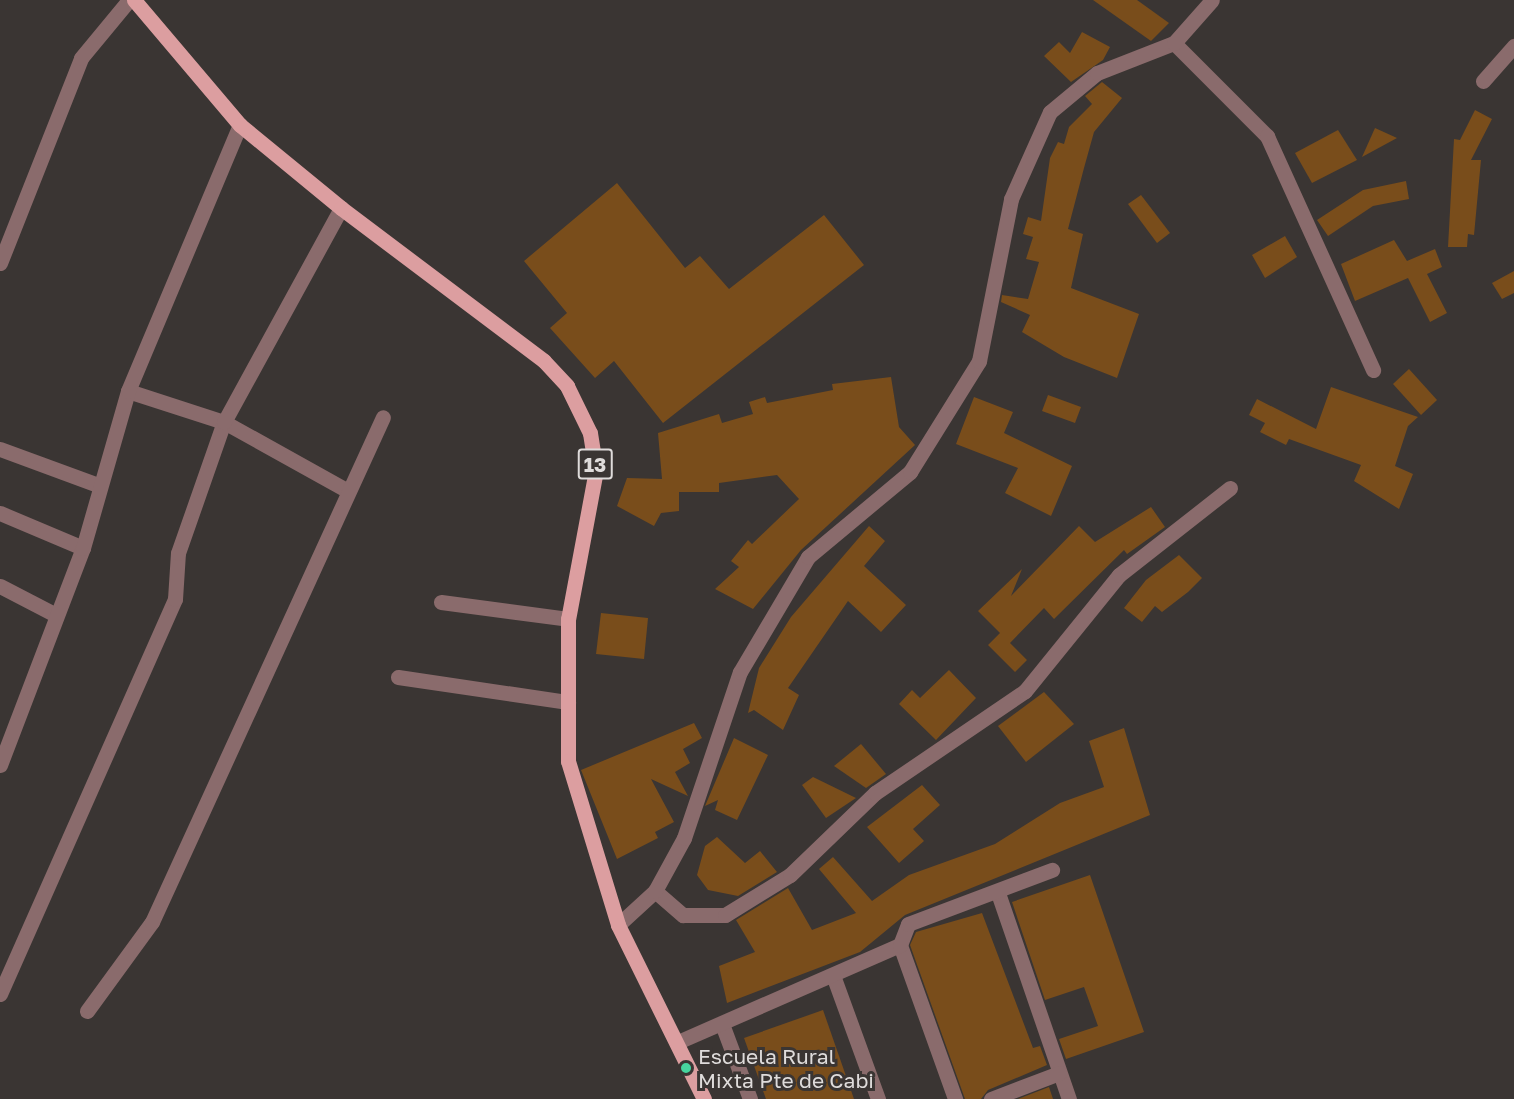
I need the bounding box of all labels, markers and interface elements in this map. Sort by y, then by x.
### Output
road number: 13 [577,447,613,481]
place label: Escuela Rural Mixta Pte de Cabi [698,1043,874,1093]
marker: Escuela Rural Mixta Pte de Cabi [679,1061,693,1075]

